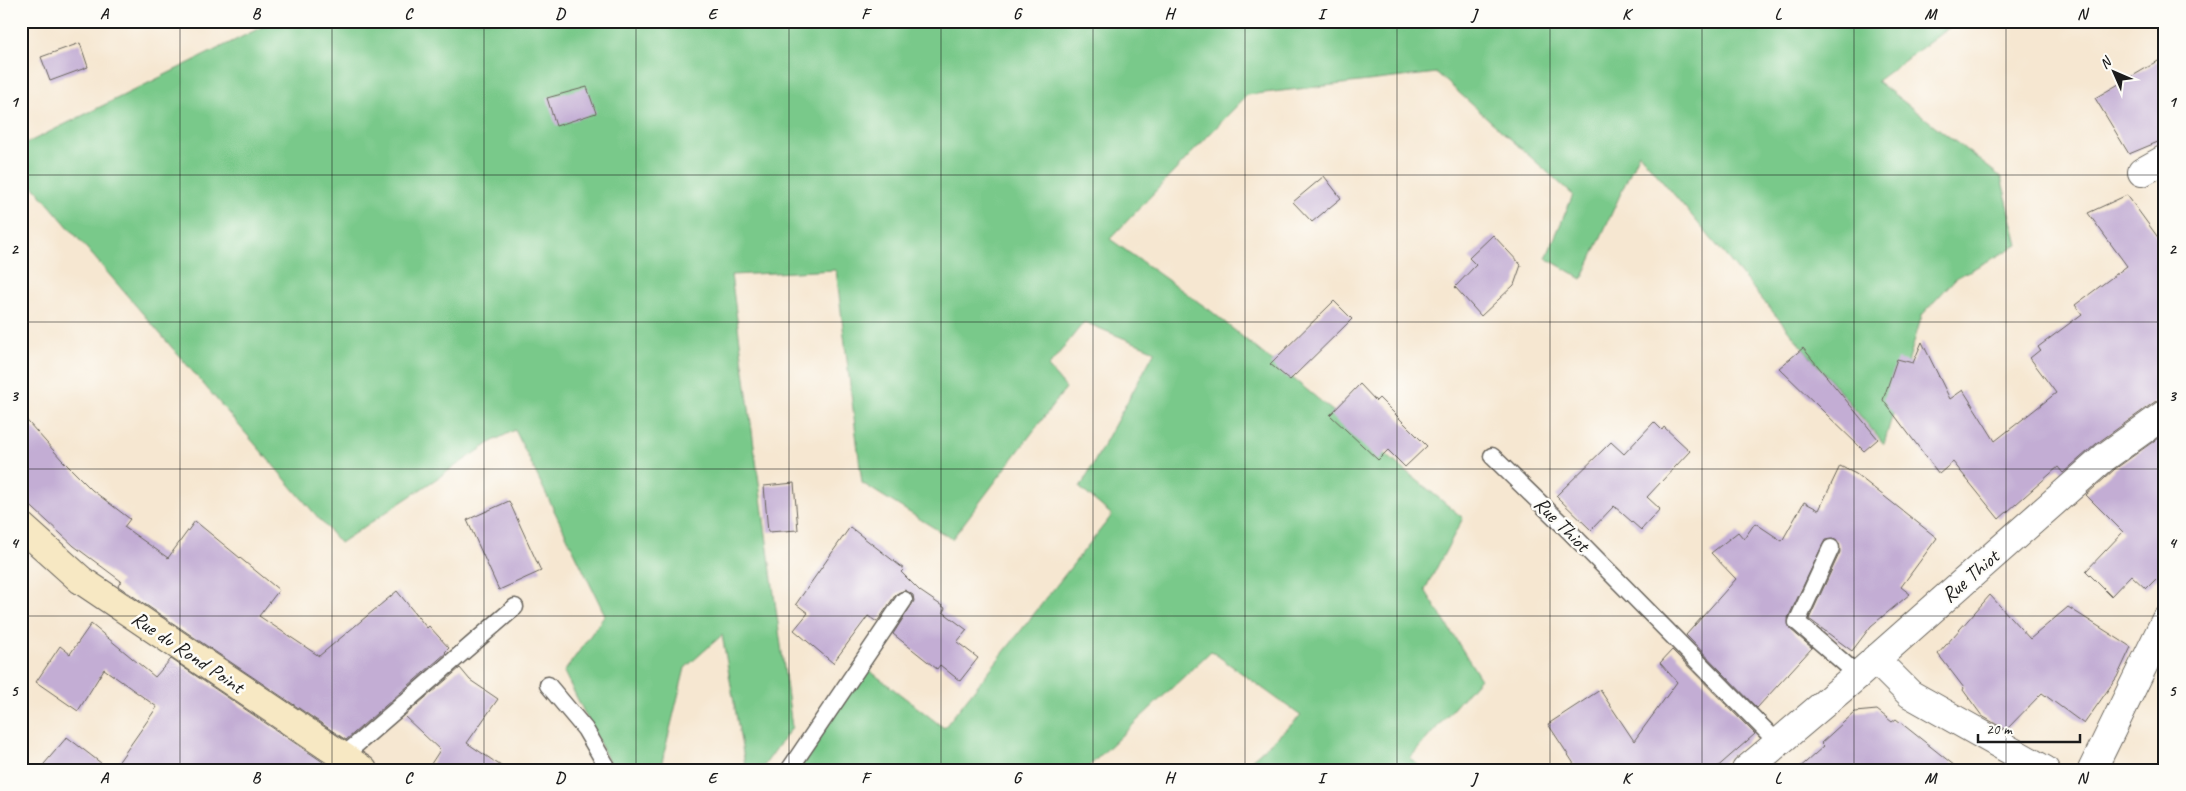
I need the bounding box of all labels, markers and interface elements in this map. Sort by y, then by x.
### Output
text: A [100,4,110,24]
text: B [252,4,262,24]
text: C [404,4,414,24]
text: D [555,4,566,24]
text: E [708,4,719,24]
text: F [861,4,872,24]
text: G [1013,4,1023,24]
text: H [1164,4,1176,24]
text: I [1318,4,1328,24]
text: J [1470,4,1479,24]
text: K [1622,4,1634,24]
text: L [1775,4,1783,24]
text: M [1924,4,1938,24]
text: N [2077,4,2090,24]
north arrow [2088,48,2138,98]
text: N [2096,52,2116,72]
text: 1 [10,92,19,112]
text: 1 [2168,92,2177,112]
text: 2 [10,239,19,259]
text: 2 [2168,239,2177,259]
text: 3 [10,386,19,406]
text: 3 [2168,386,2177,406]
street label: Rue Thiot [1529,491,1597,559]
text: 4 [10,533,19,553]
text: 4 [2168,533,2177,553]
street label: Rue Thiot [1936,543,2006,608]
street label: Rue du Rond Point [127,605,251,700]
text: 5 [11,681,20,701]
text: 5 [2169,681,2178,701]
scale bar [1978,711,2081,743]
text: 20 m [1986,720,2013,739]
text: A [100,768,110,788]
text: B [252,768,262,788]
text: C [404,768,414,788]
text: D [555,768,566,788]
text: E [708,768,719,788]
text: F [861,768,872,788]
text: G [1013,768,1023,788]
text: H [1164,768,1176,788]
text: I [1318,768,1328,788]
text: J [1470,768,1479,788]
text: K [1622,768,1634,788]
text: L [1775,768,1783,788]
text: M [1924,768,1938,788]
text: N [2077,768,2090,788]

